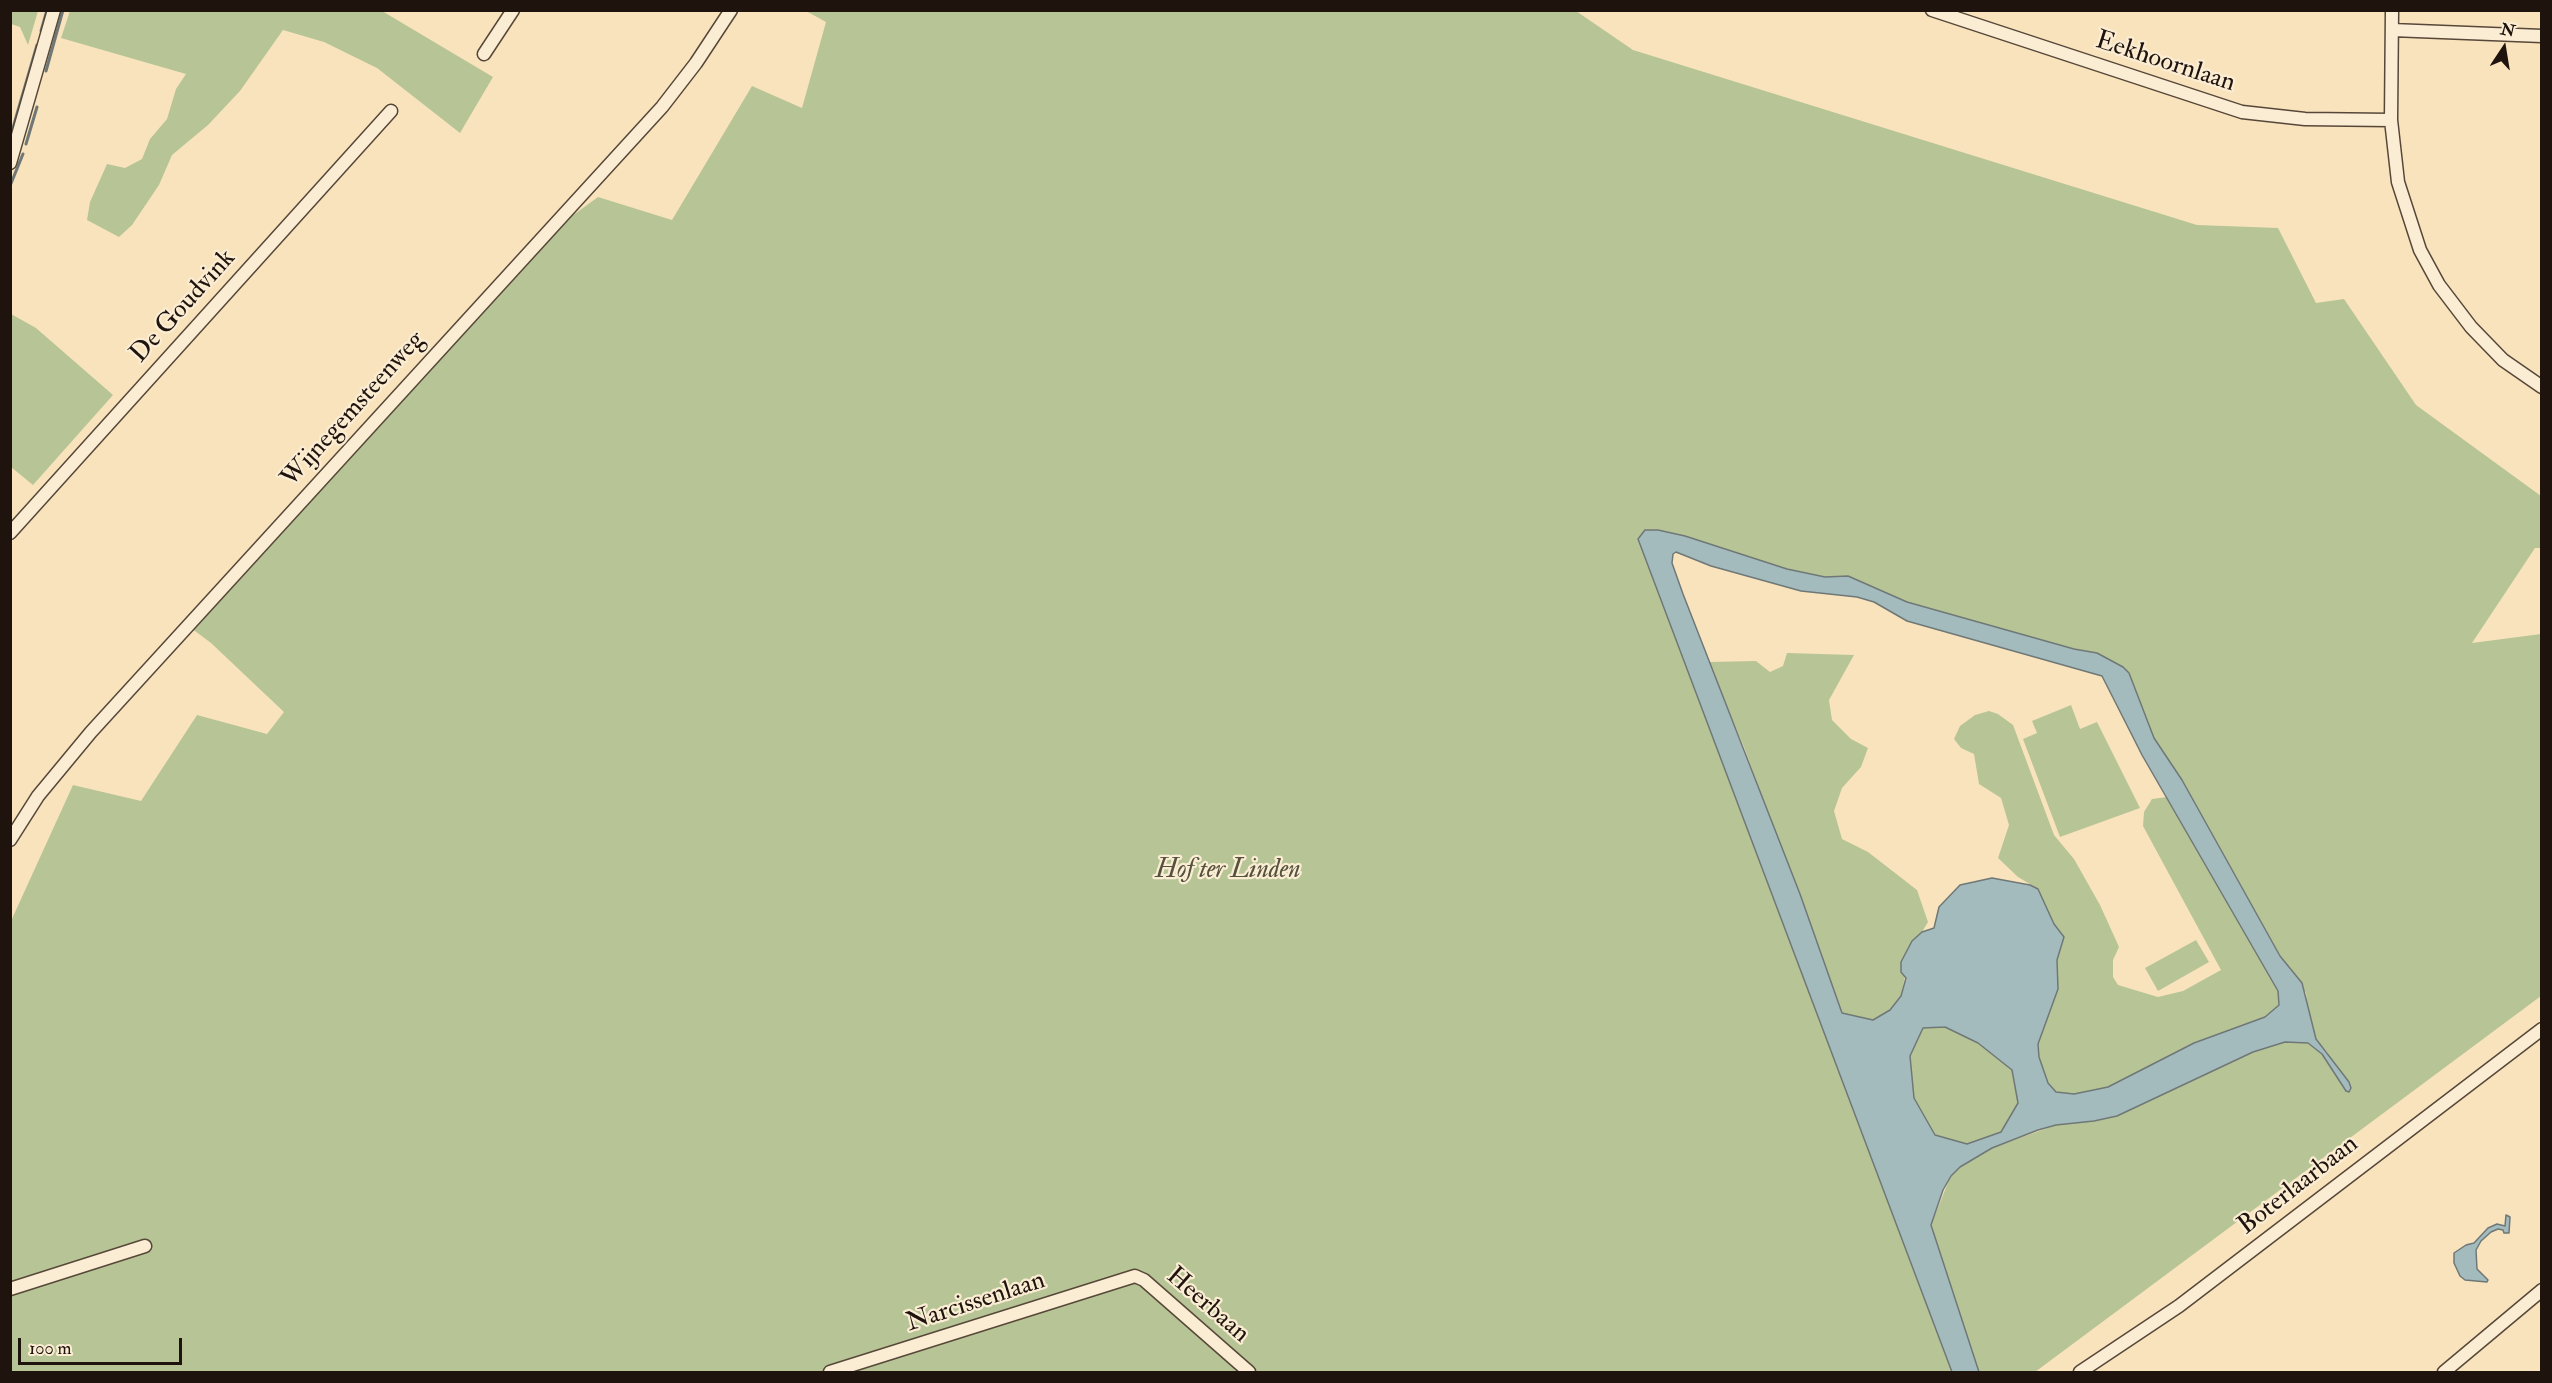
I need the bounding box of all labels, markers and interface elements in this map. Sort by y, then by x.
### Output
north arrow [2474,18,2534,78]
text: N [2499,19,2517,42]
street label: Eekhoornlaan [2091,26,2239,100]
street label: De Goudvink [125,244,243,370]
street label: Wijnegemsteenweg [276,326,432,494]
park label: Hof ter Linden [1155,855,1301,887]
street label: Boterlaarbaan [2233,1129,2365,1243]
street label: Heerbaan [1159,1261,1255,1351]
street label: Narcissenlaan [903,1266,1049,1340]
scale bar [21,1326,184,1364]
text: 100 m [29,1337,72,1360]

